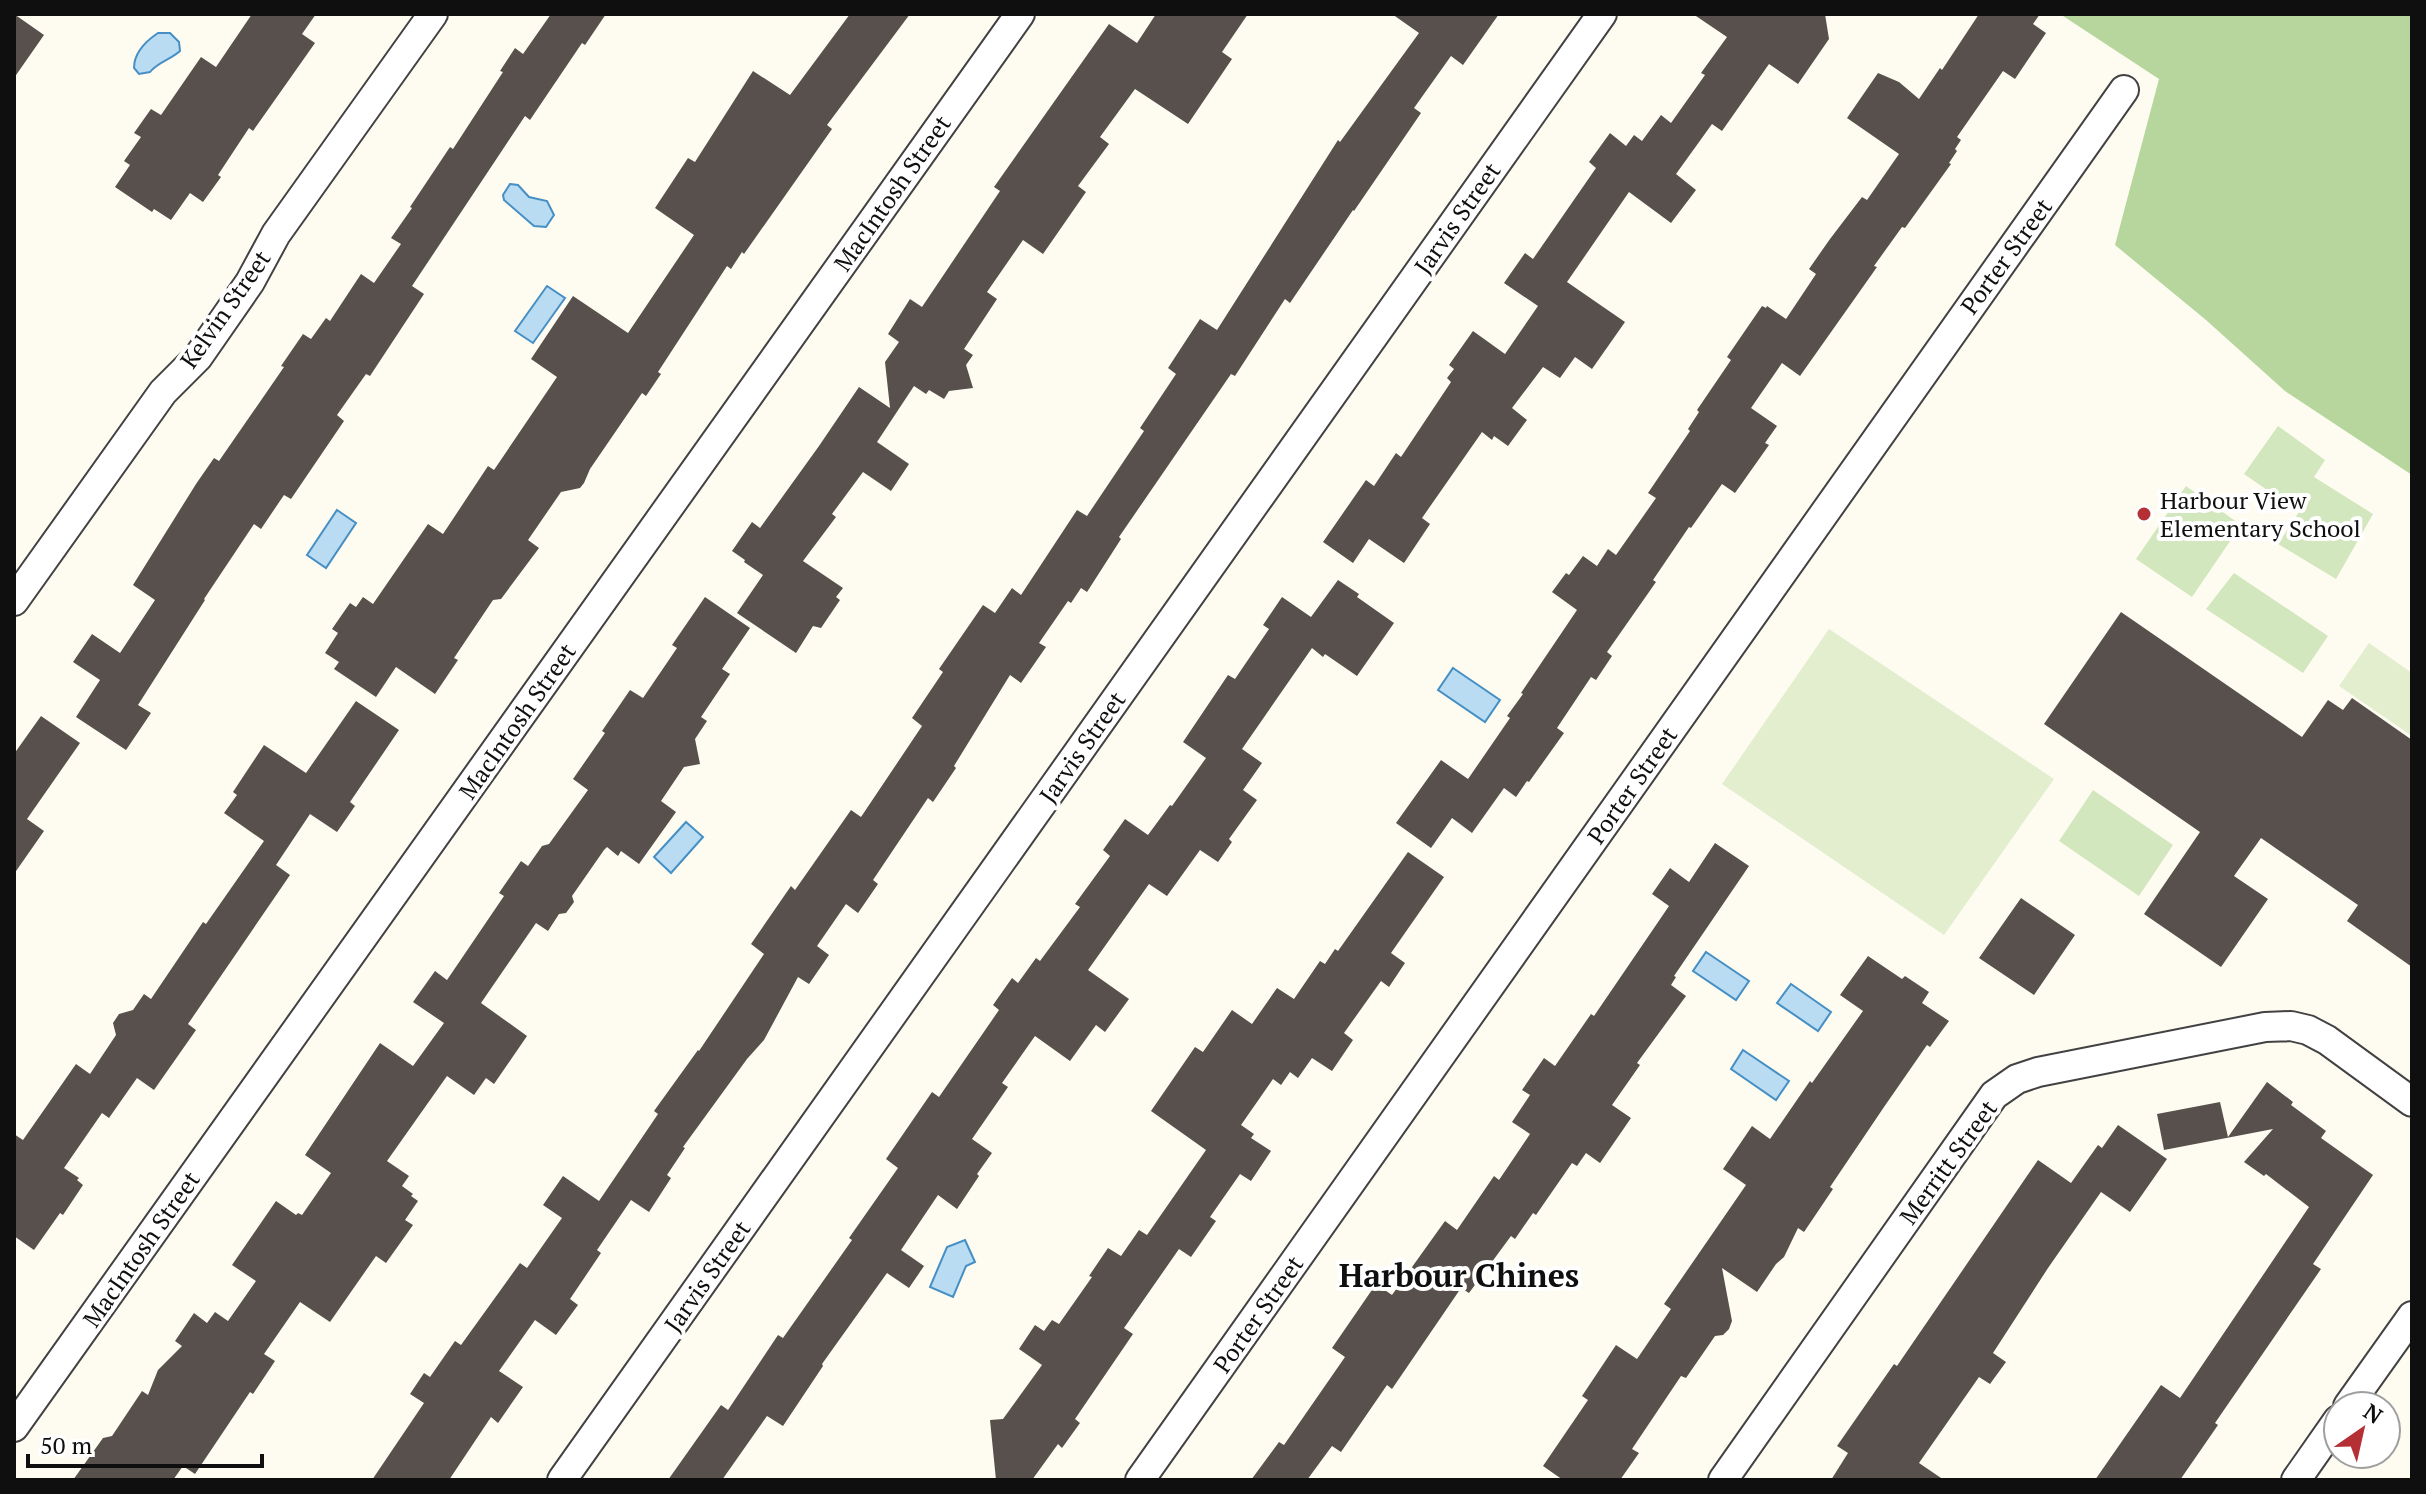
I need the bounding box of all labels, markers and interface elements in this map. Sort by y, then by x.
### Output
street label: MacIntosh Street [826,109,958,277]
street label: Jarvis Street [1407,156,1507,280]
street label: Porter Street [1953,191,2059,320]
street label: Kelvin Street [173,244,277,374]
place label: Harbour View Elementary School [2160,484,2361,544]
marker: Harbour View Elementary School [2135,505,2153,523]
street label: MacIntosh Street [451,637,583,805]
street label: Jarvis Street [1032,685,1132,809]
street label: Porter Street [1580,720,1684,850]
street label: Merritt Street [1892,1093,2004,1231]
street label: MacIntosh Street [75,1165,207,1333]
street label: Jarvis Street [657,1214,757,1338]
street label: Porter Street [1206,1249,1310,1379]
district label: Harbour Chines [1339,1254,1579,1296]
north arrow [2322,1390,2402,1470]
text: N [2358,1396,2389,1430]
scale bar [28,1418,262,1468]
text: 50 m [40,1429,92,1461]

